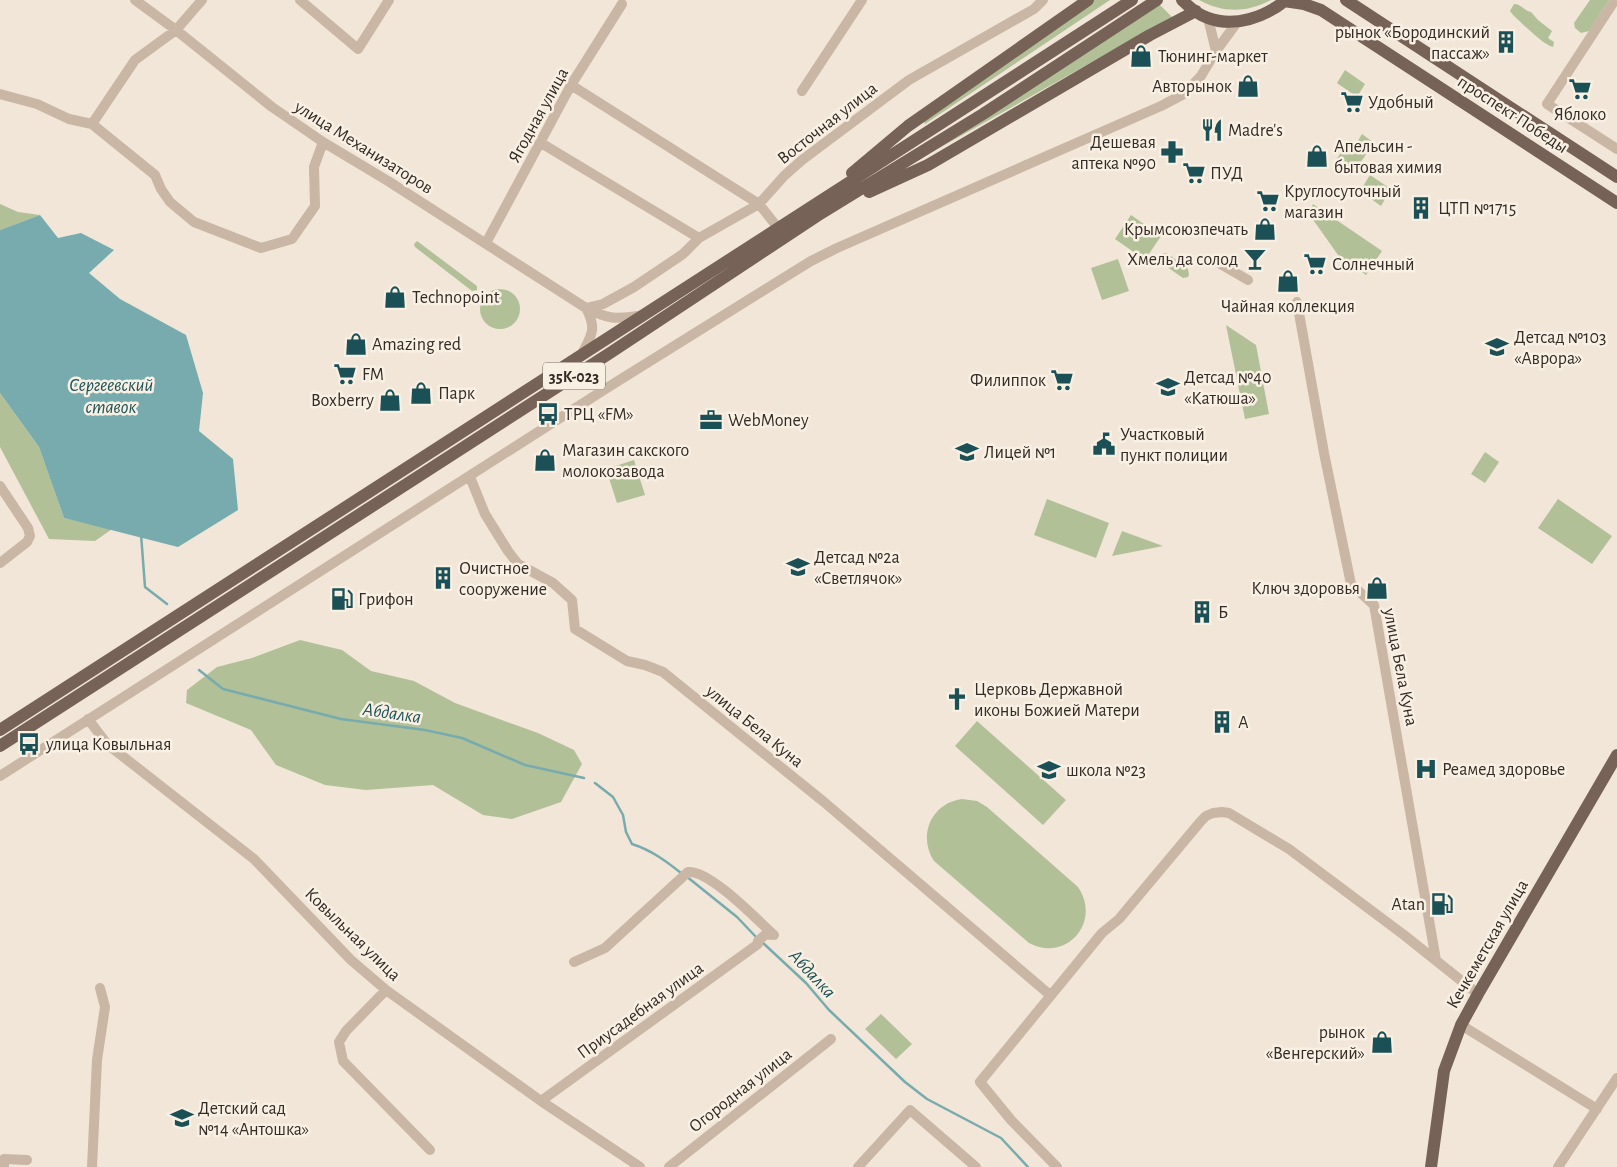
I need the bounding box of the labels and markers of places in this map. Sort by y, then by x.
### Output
place label: рынок «Бородинский пассаж» [1335,24,1490,63]
building icon: рынок «Бородинский пассаж» [1493,29,1519,55]
shop icon: Тюнинг-маркет [1128,43,1154,69]
place label: Тюнинг-маркет [1158,48,1268,66]
shop icon: Авторынок [1235,73,1261,99]
supermarket icon: Яблоко [1567,76,1593,102]
place label: Авторынок [1152,78,1233,96]
supermarket icon: Удобный [1339,89,1365,115]
place label: Удобный [1368,93,1434,112]
place label: Яблоко [1554,105,1606,124]
restaurant icon: Madre's [1199,117,1225,143]
place label: Madre's [1228,122,1283,140]
place label: Дешевая аптека №90 [1071,134,1156,173]
place label: Апельсин - бытовая химия [1334,138,1442,177]
pharmacy icon: Дешевая аптека №90 [1159,139,1185,165]
shop icon: Апельсин - бытовая химия [1304,143,1330,169]
supermarket icon: ПУД [1181,160,1207,186]
place label: ПУД [1210,165,1243,183]
place label: Круглосуточный магазин [1284,183,1401,222]
supermarket icon: Круглосуточный магазин [1255,188,1281,214]
building icon: ЦТП №1715 [1408,195,1434,221]
place label: ЦТП №1715 [1438,200,1516,218]
shop icon: Крымсоюзпечать [1252,216,1278,242]
place label: Крымсоюзпечать [1124,221,1248,239]
bar icon: Хмель да солод [1242,246,1268,272]
place label: Хмель да солод [1127,251,1238,269]
supermarket icon: Солнечный [1302,251,1328,277]
place label: Солнечный [1332,256,1414,274]
shop icon: Чайная коллекция [1275,268,1301,294]
shop icon: Technopoint [382,284,408,310]
place label: Technopoint [412,289,500,307]
place label: Чайная коллекция [1221,298,1355,316]
place label: Детсад №103 «Аврора» [1514,329,1606,368]
shop icon: Amazing red [343,331,369,357]
school or university icon: Детсад №103 «Аврора» [1484,334,1510,360]
place label: Amazing red [372,336,461,354]
supermarket icon: FM [332,361,358,387]
place label: FM [362,366,384,384]
supermarket icon: Филиппок [1049,367,1075,393]
place label: Детсад №40 «Катюша» [1184,369,1272,408]
place label: Филиппок [970,372,1047,390]
school or university icon: Детсад №40 «Катюша» [1155,374,1181,400]
shop icon: Парк [408,380,434,406]
place label: Парк [438,385,476,403]
shop icon: Boxberry [377,387,403,413]
place label: Boxberry [311,392,374,410]
bus stop icon: ТРЦ «FM» [535,401,561,427]
place label: ТРЦ «FM» [564,406,634,424]
office icon: WebMoney [698,407,724,433]
place label: WebMoney [728,412,809,430]
place label: Участковый пункт полиции [1120,426,1228,465]
public building icon: Участковый пункт полиции [1091,431,1117,457]
school or university icon: Лицей №1 [954,439,980,465]
place label: Магазин сакского молокозавода [562,442,689,481]
place label: Лицей №1 [984,444,1056,462]
shop icon: Магазин сакского молокозавода [532,447,558,473]
place label: Детсад №2а «Светлячок» [814,549,902,588]
school or university icon: Детсад №2а «Светлячок» [785,554,811,580]
place label: Очистное сооружение [459,560,547,599]
building icon: Очистное сооружение [430,565,456,591]
shop icon: Ключ здоровья [1364,575,1390,601]
place label: Ключ здоровья [1251,580,1360,598]
fuel station icon: Грифон [329,586,355,612]
place label: Грифон [358,591,414,609]
building icon: Б [1189,599,1215,625]
place label: Б [1218,604,1228,622]
place label: Церковь Державной иконы Божией Матери [974,681,1140,720]
church icon: Церковь Державной иконы Божией Матери [944,686,970,712]
building icon: А [1209,709,1235,735]
place label: А [1238,714,1249,732]
bus stop icon: улица Ковыльная [16,731,42,757]
place label: улица Ковыльная [45,736,171,754]
hospital icon: Реамед здоровье [1413,756,1439,782]
school or university icon: школа №23 [1036,757,1062,783]
place label: Реамед здоровье [1442,761,1565,779]
place label: школа №23 [1066,762,1146,780]
fuel station icon: Аtan [1429,891,1455,917]
place label: Аtan [1391,896,1425,914]
place label: рынок «Венгерский» [1266,1024,1366,1063]
shop icon: рынок «Венгерский» [1369,1029,1395,1055]
place label: Детский сад №14 «Антошка» [198,1100,309,1139]
school or university icon: Детский сад №14 «Антошка» [169,1105,195,1131]

